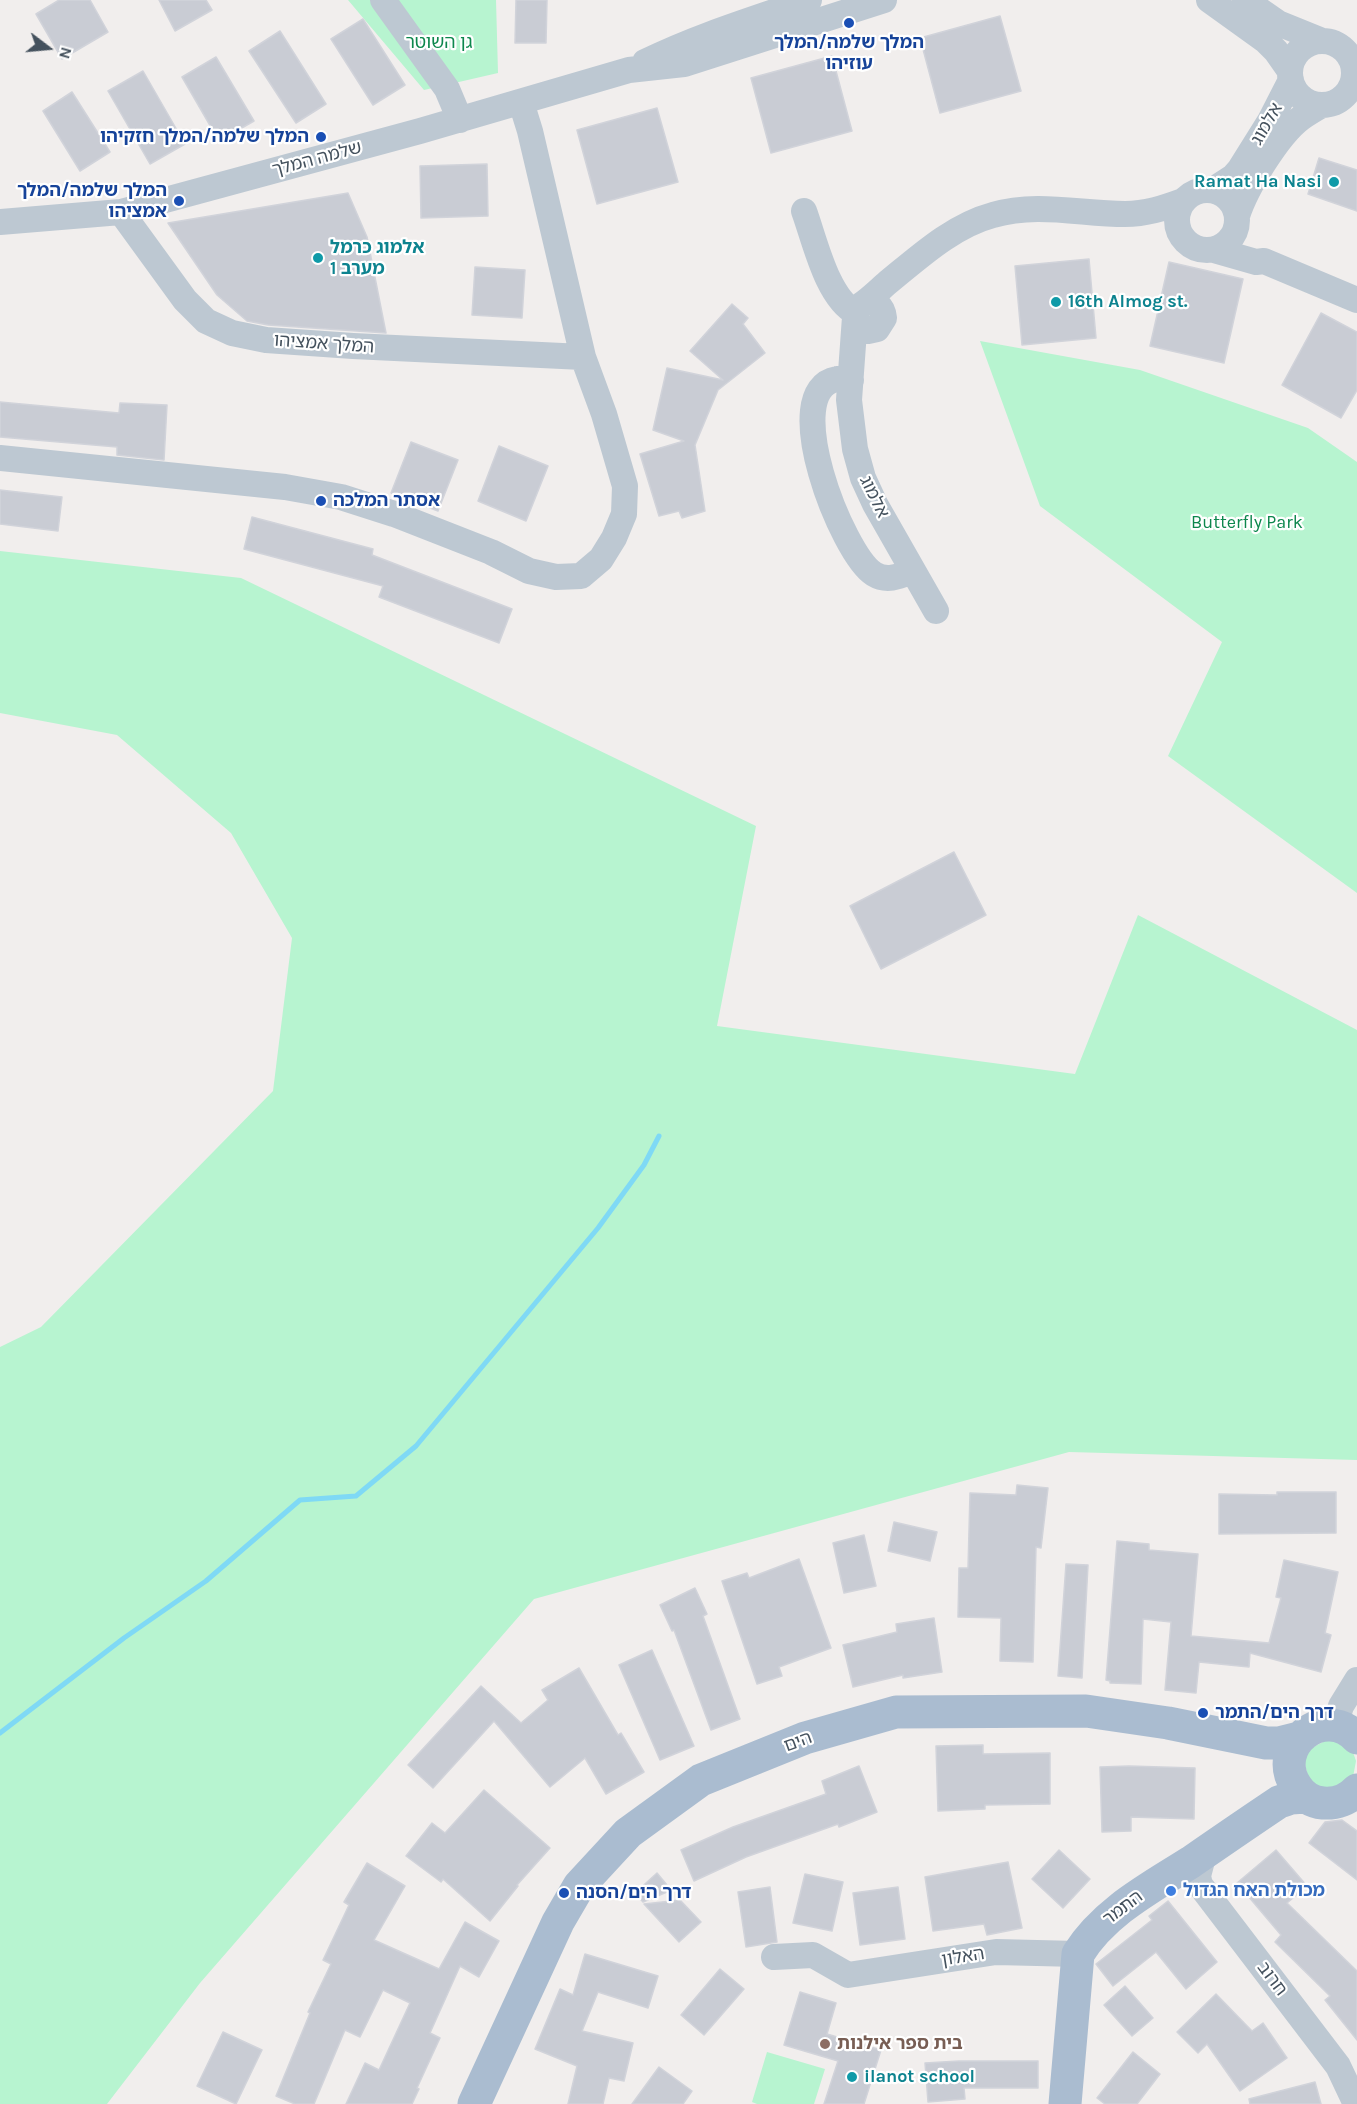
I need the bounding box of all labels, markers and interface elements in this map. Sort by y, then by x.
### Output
marker: המלך שלמה/המלך עוזיהו [842,16,856,30]
north arrow [18,18,78,78]
park label: גן השוטר [405,32,473,54]
place label: המלך שלמה/המלך עוזיהו [774,32,924,74]
text: N [55,45,77,61]
street label: אלמוג [1246,99,1288,149]
place label: המלך שלמה/המלך חזקיהו [100,126,309,148]
marker: המלך שלמה/המלך חזקיהו [314,130,328,144]
street label: שלמה המלך [270,137,364,181]
place label: Ramat Ha Nasi [1194,171,1322,193]
marker: Ramat Ha Nasi [1327,175,1341,189]
place label: המלך שלמה/המלך אמציהו [17,180,167,222]
marker: המלך שלמה/המלך אמציהו [172,194,186,208]
place label: אלמוג כרמל מערב 1 [330,237,424,280]
marker: אלמוג כרמל מערב 1 [311,251,325,265]
place label: 16th Almog st. [1068,291,1188,313]
marker: 16th Almog st. [1049,295,1063,309]
street label: המלך אמציהו [273,330,375,358]
street label: אלמוג [854,472,894,522]
place label: אסתר המלכה [333,490,440,512]
marker: אסתר המלכה [314,494,328,508]
park label: Butterfly Park [1191,512,1303,534]
place label: דרך הים/התמר [1215,1702,1334,1724]
marker: דרך הים/התמר [1196,1706,1210,1720]
street label: הים [781,1727,815,1757]
place label: מכולת האח הגדול [1183,1880,1325,1902]
place label: דרך הים/הסנה [576,1882,691,1904]
marker: מכולת האח הגדול [1164,1884,1178,1898]
marker: דרך הים/הסנה [557,1886,571,1900]
street label: התמר [1099,1886,1147,1930]
street label: האלון [940,1943,986,1971]
street label: חרוב [1252,1958,1292,2000]
place label: בית ספר אילנות [837,2033,963,2055]
marker: בית ספר אילנות [818,2037,832,2051]
place label: ilanot school [864,2066,975,2088]
marker: ilanot school [845,2070,859,2084]

